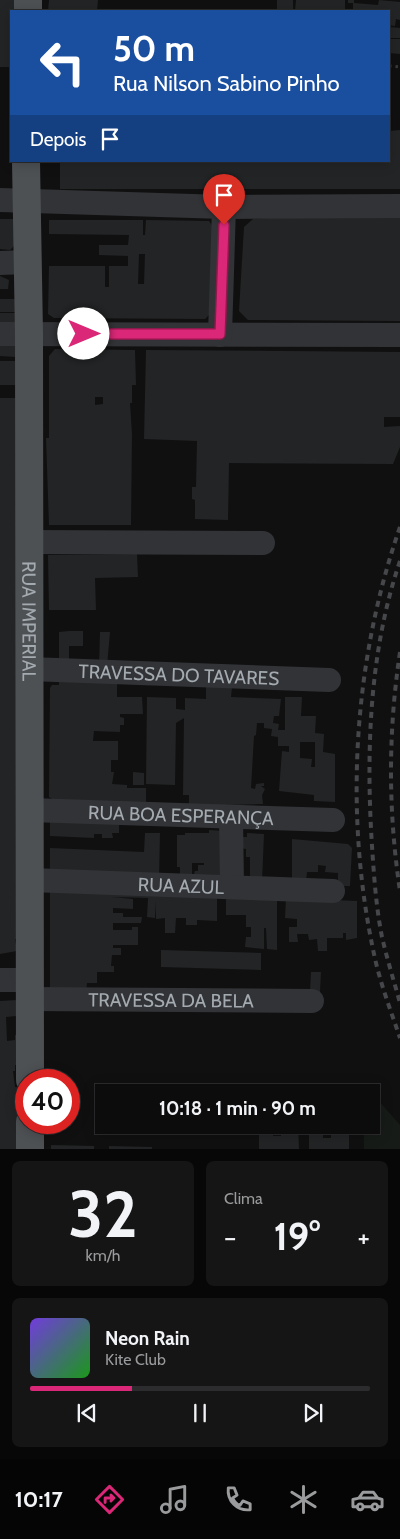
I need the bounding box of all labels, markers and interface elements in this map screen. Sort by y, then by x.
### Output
text: 50 m [113,27,195,70]
icon: left [30,30,95,95]
text: Rua Nilson Sabino Pinho [113,70,340,97]
icon: arrive [96,125,124,153]
text: Depois [30,128,86,151]
pin [203,174,245,225]
icon: arrive [210,181,238,209]
position arrow [57,307,109,359]
street label: RUA IMPERIAL [17,561,40,681]
street label: TRAVESSA DO TAVARES [78,660,280,690]
street label: RUA BOA ESPERANÇA [88,801,274,830]
street label: RUA AZUL [137,873,225,899]
street label: TRAVESSA DA BELA [88,988,254,1013]
speed limit sign: 40 [15,1069,80,1134]
text: 10:18 · 1 min · 90 m [159,1097,316,1120]
text: 32 [68,1174,138,1253]
text: Clima [224,1189,263,1208]
text: 19° [274,1213,320,1260]
text: − [224,1220,236,1254]
text: + [358,1220,370,1254]
text: km/h [85,1246,121,1265]
text: Neon Rain [105,1327,190,1350]
text: Kite Club [105,1350,166,1369]
icon: previous [73,1399,101,1427]
icon: pause [186,1399,214,1427]
icon: next [299,1399,327,1427]
icon: directions [92,1482,127,1517]
icon: music [157,1482,192,1517]
icon: phone [221,1482,256,1517]
icon: climate [286,1482,321,1517]
icon: car [350,1482,385,1517]
text: 10:17 [15,1486,63,1513]

